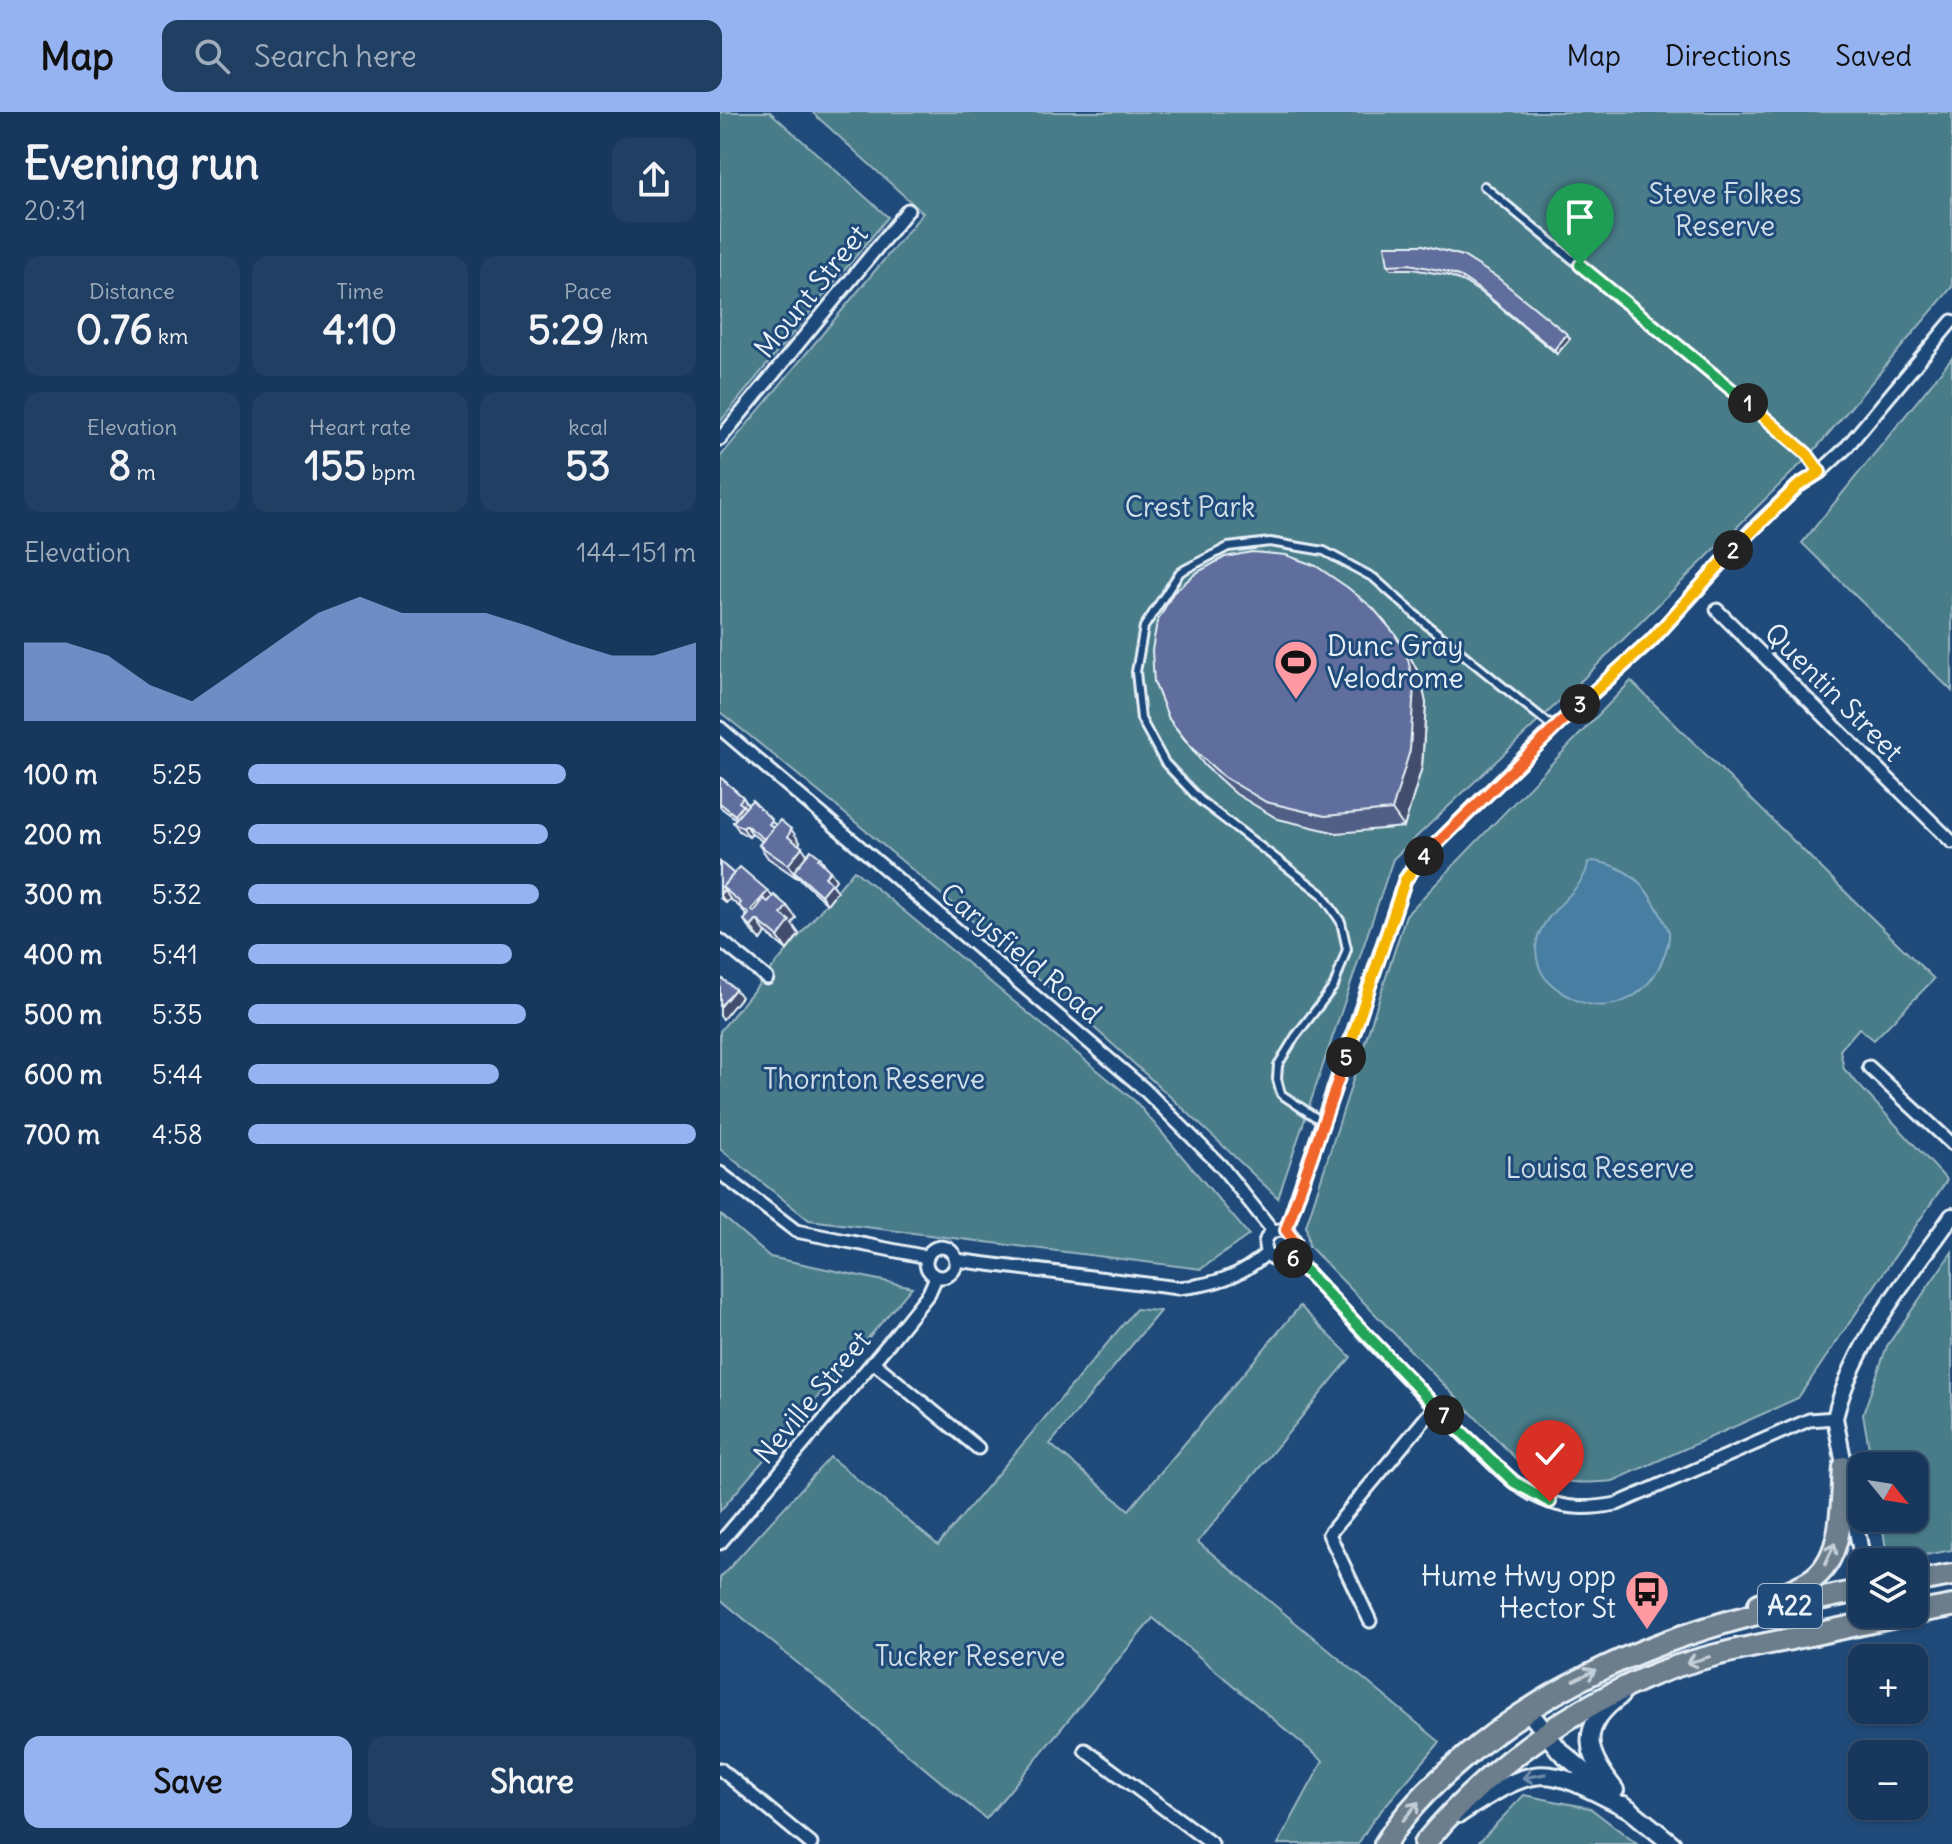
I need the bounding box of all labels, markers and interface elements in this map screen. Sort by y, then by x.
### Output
search box [162,20,722,92]
text: Map [40,33,114,80]
icon: search [190,34,234,78]
text: Search here [254,37,417,75]
text: Map [1566,38,1621,74]
text: Directions [1665,38,1791,74]
text: Saved [1835,38,1912,74]
text: Evening run [24,136,259,191]
button: share [612,138,696,222]
park label: Steve Folkes Reserve [1648,176,1802,244]
pin [1546,183,1614,265]
text: 20:31 [24,194,86,227]
icon: arrive [1558,195,1602,239]
street label: Mount Street [746,217,876,365]
text: Distance [89,277,175,305]
text: Time [336,277,384,305]
text: Pace [564,277,612,305]
text: 0.76 [76,305,153,355]
text: 4:10 [323,305,397,355]
text: 5:29 [528,305,605,355]
text: km [153,322,188,350]
text: /km [605,322,648,350]
pin: 1 [1728,383,1768,423]
text: 1 [1744,389,1752,417]
text: Elevation [87,413,177,441]
text: Heart rate [309,413,411,441]
text: kcal [568,413,608,441]
text: 8 [108,441,131,491]
text: 155 [304,441,366,491]
text: 53 [565,441,611,491]
text: m [131,458,156,486]
text: bpm [366,458,416,486]
park label: Crest Park [1125,489,1255,525]
pin: 2 [1713,530,1753,570]
text: Elevation [24,536,131,569]
text: 144–151 m [576,536,696,569]
text: 2 [1727,536,1739,564]
street label: Quentin Street [1757,615,1911,769]
place label: Dunc Gray Velodrome [1327,628,1464,696]
sports icon: Dunc Gray Velodrome [1272,638,1320,701]
pin: 3 [1560,684,1600,724]
text: 3 [1574,690,1586,718]
text: 100 m [24,758,98,791]
text: 5:25 [152,758,202,791]
text: 200 m [24,818,101,851]
text: 5:29 [152,818,202,851]
pin: 4 [1404,836,1444,876]
text: 4 [1418,842,1430,870]
street label: Carysfield Road [933,875,1109,1031]
text: 300 m [24,878,102,911]
text: 5:32 [152,878,202,911]
text: 400 m [24,938,102,971]
text: 5:41 [152,938,198,971]
text: 500 m [24,998,102,1031]
text: 5:35 [152,998,203,1031]
pin: 5 [1326,1037,1366,1077]
text: 5 [1340,1043,1352,1071]
text: 600 m [24,1058,102,1091]
text: 5:44 [152,1058,203,1091]
park label: Thornton Reserve [763,1061,985,1097]
text: 700 m [24,1118,100,1151]
text: 4:58 [152,1118,203,1151]
park label: Louisa Reserve [1506,1150,1694,1186]
pin: 6 [1273,1238,1313,1278]
text: 6 [1287,1244,1299,1272]
street label: Neville Street [746,1323,878,1471]
pin: 7 [1424,1395,1464,1435]
text: 7 [1439,1401,1449,1429]
pin [1516,1420,1584,1502]
icon: check [1528,1432,1572,1476]
north arrow [1848,1452,1928,1532]
map controls [1848,1452,1928,1820]
one-way arrow [1823,1542,1838,1566]
button: layers [1848,1548,1928,1628]
place label: Hume Hwy opp Hector St [1421,1558,1616,1626]
bus stop icon: Hume Hwy opp Hector St [1623,1568,1671,1631]
road number: A22 [1758,1584,1822,1628]
park label: Tucker Reserve [875,1638,1065,1674]
button: + [1848,1644,1928,1724]
one-way arrow [1686,1654,1712,1669]
one-way arrow [1573,1667,1597,1682]
button: Save [24,1736,352,1828]
button: Share [368,1736,696,1828]
button: − [1848,1740,1928,1820]
one-way arrow [1521,1769,1547,1784]
one-way arrow [1402,1801,1420,1821]

